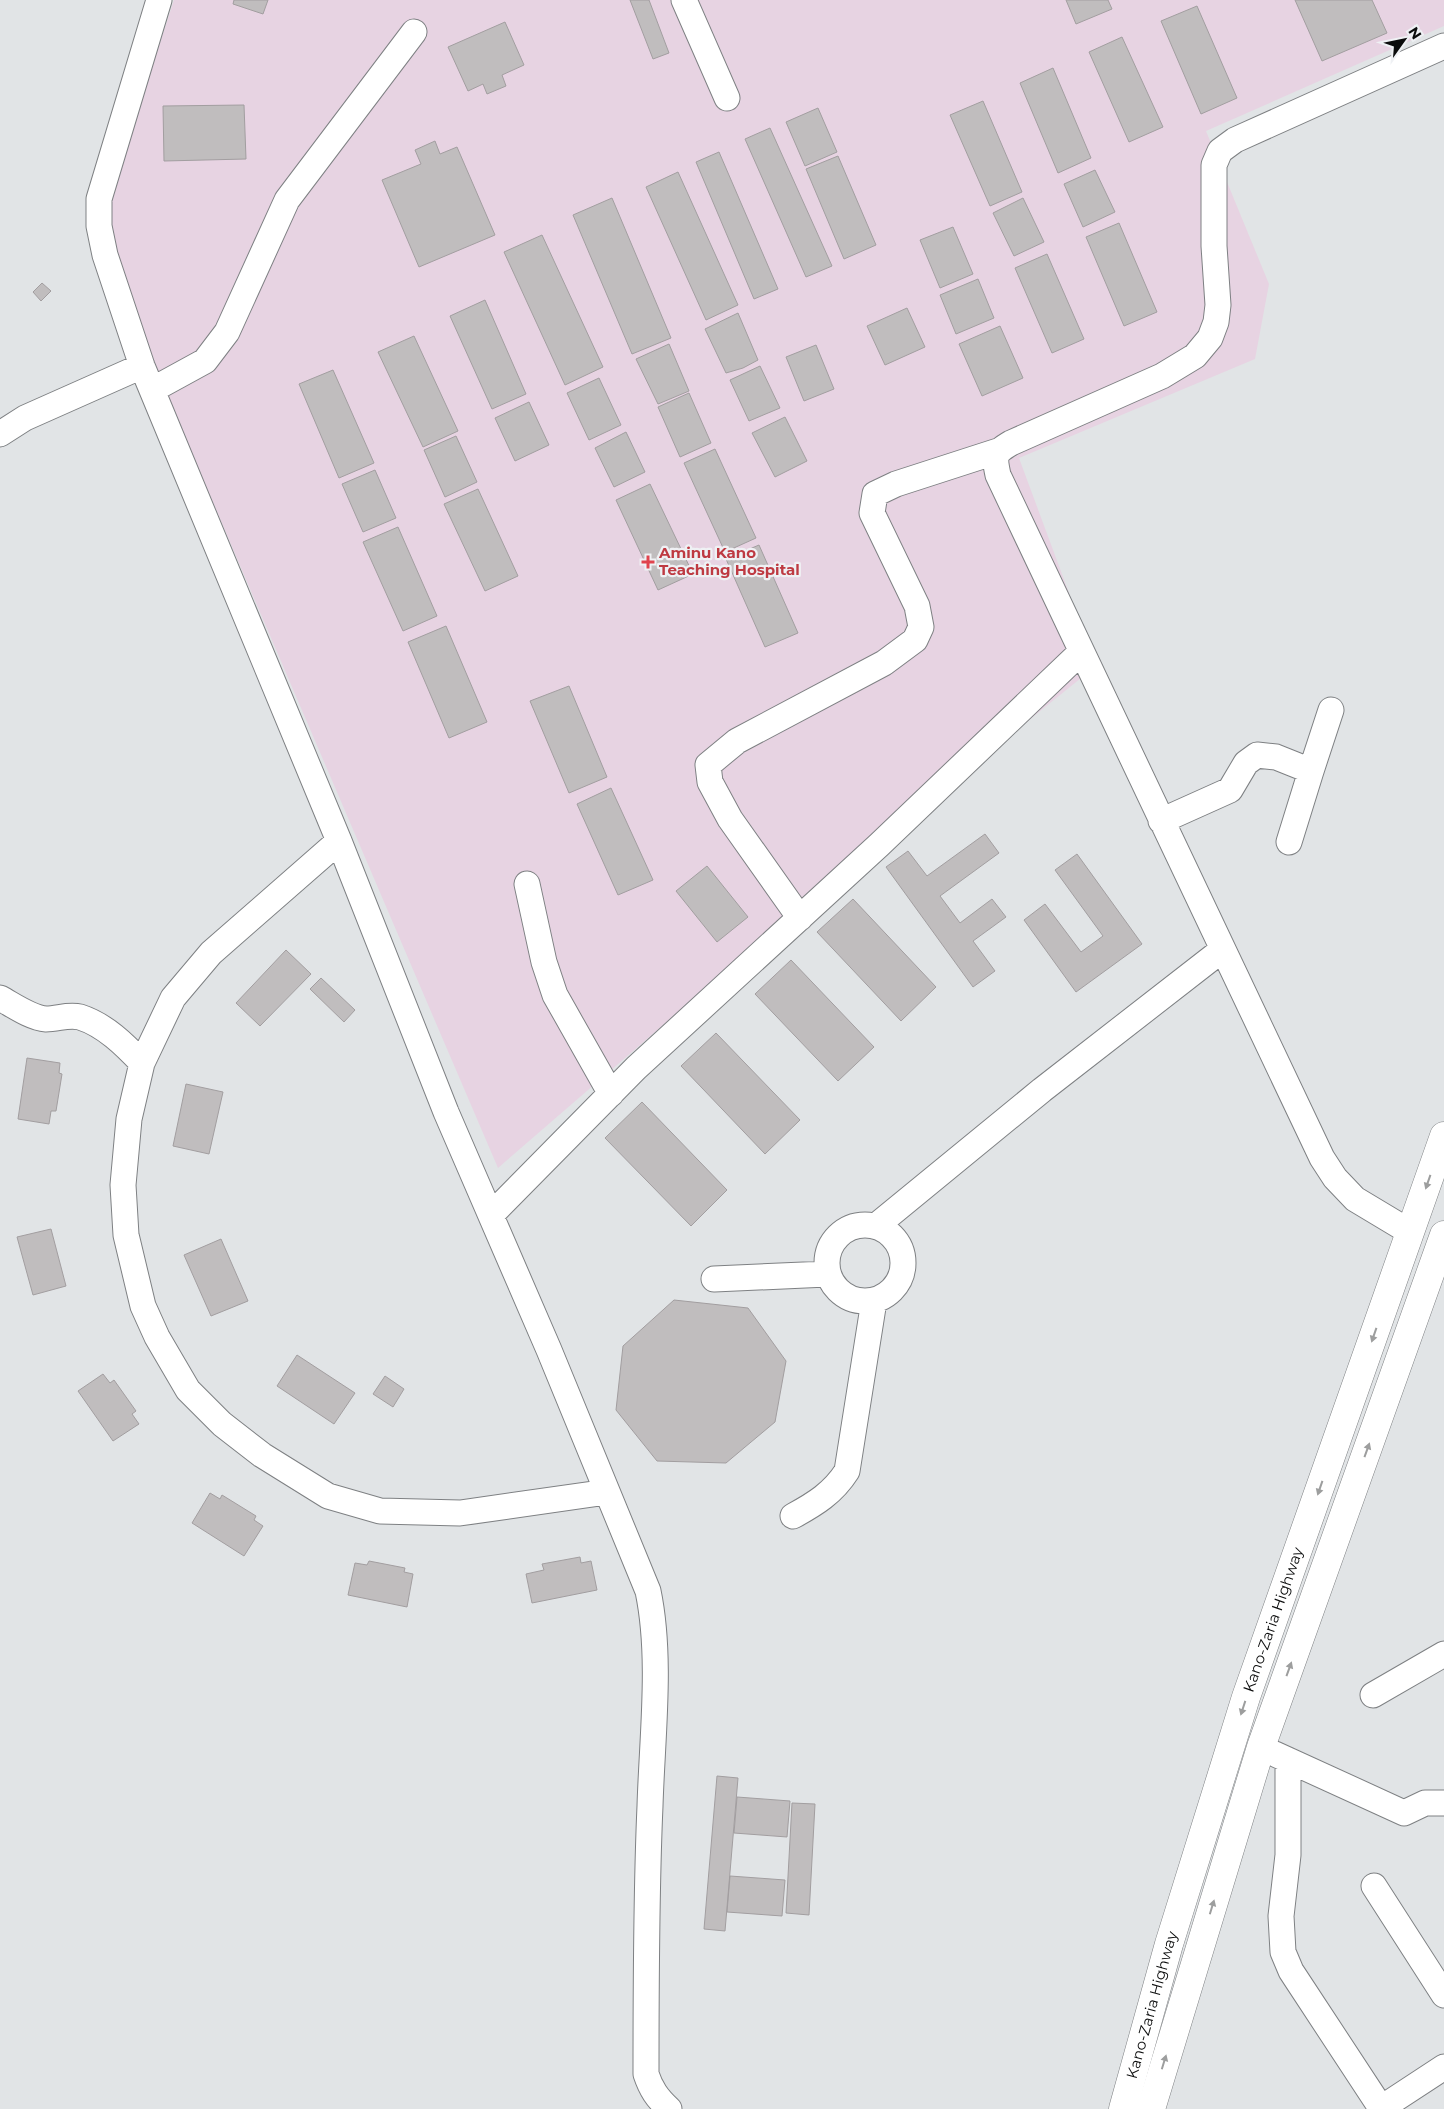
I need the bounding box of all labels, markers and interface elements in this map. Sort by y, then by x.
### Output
north arrow [1379,15,1429,65]
text: N [1404,23,1426,43]
place label: Aminu Kano Teaching Hospital [658,543,800,579]
marker: Aminu Kano Teaching Hospital [641,555,655,569]
one-way arrow [1424,1175,1432,1190]
one-way arrow [1370,1328,1378,1343]
one-way arrow [1363,1442,1371,1457]
one-way arrow [1316,1481,1323,1496]
street label: Kano-Zaria Highway [1239,1544,1307,1694]
one-way arrow [1285,1661,1293,1676]
one-way arrow [1238,1700,1246,1715]
one-way arrow [1208,1899,1216,1914]
street label: Kano-Zaria Highway [1122,1928,1182,2081]
one-way arrow [1160,2054,1168,2069]

